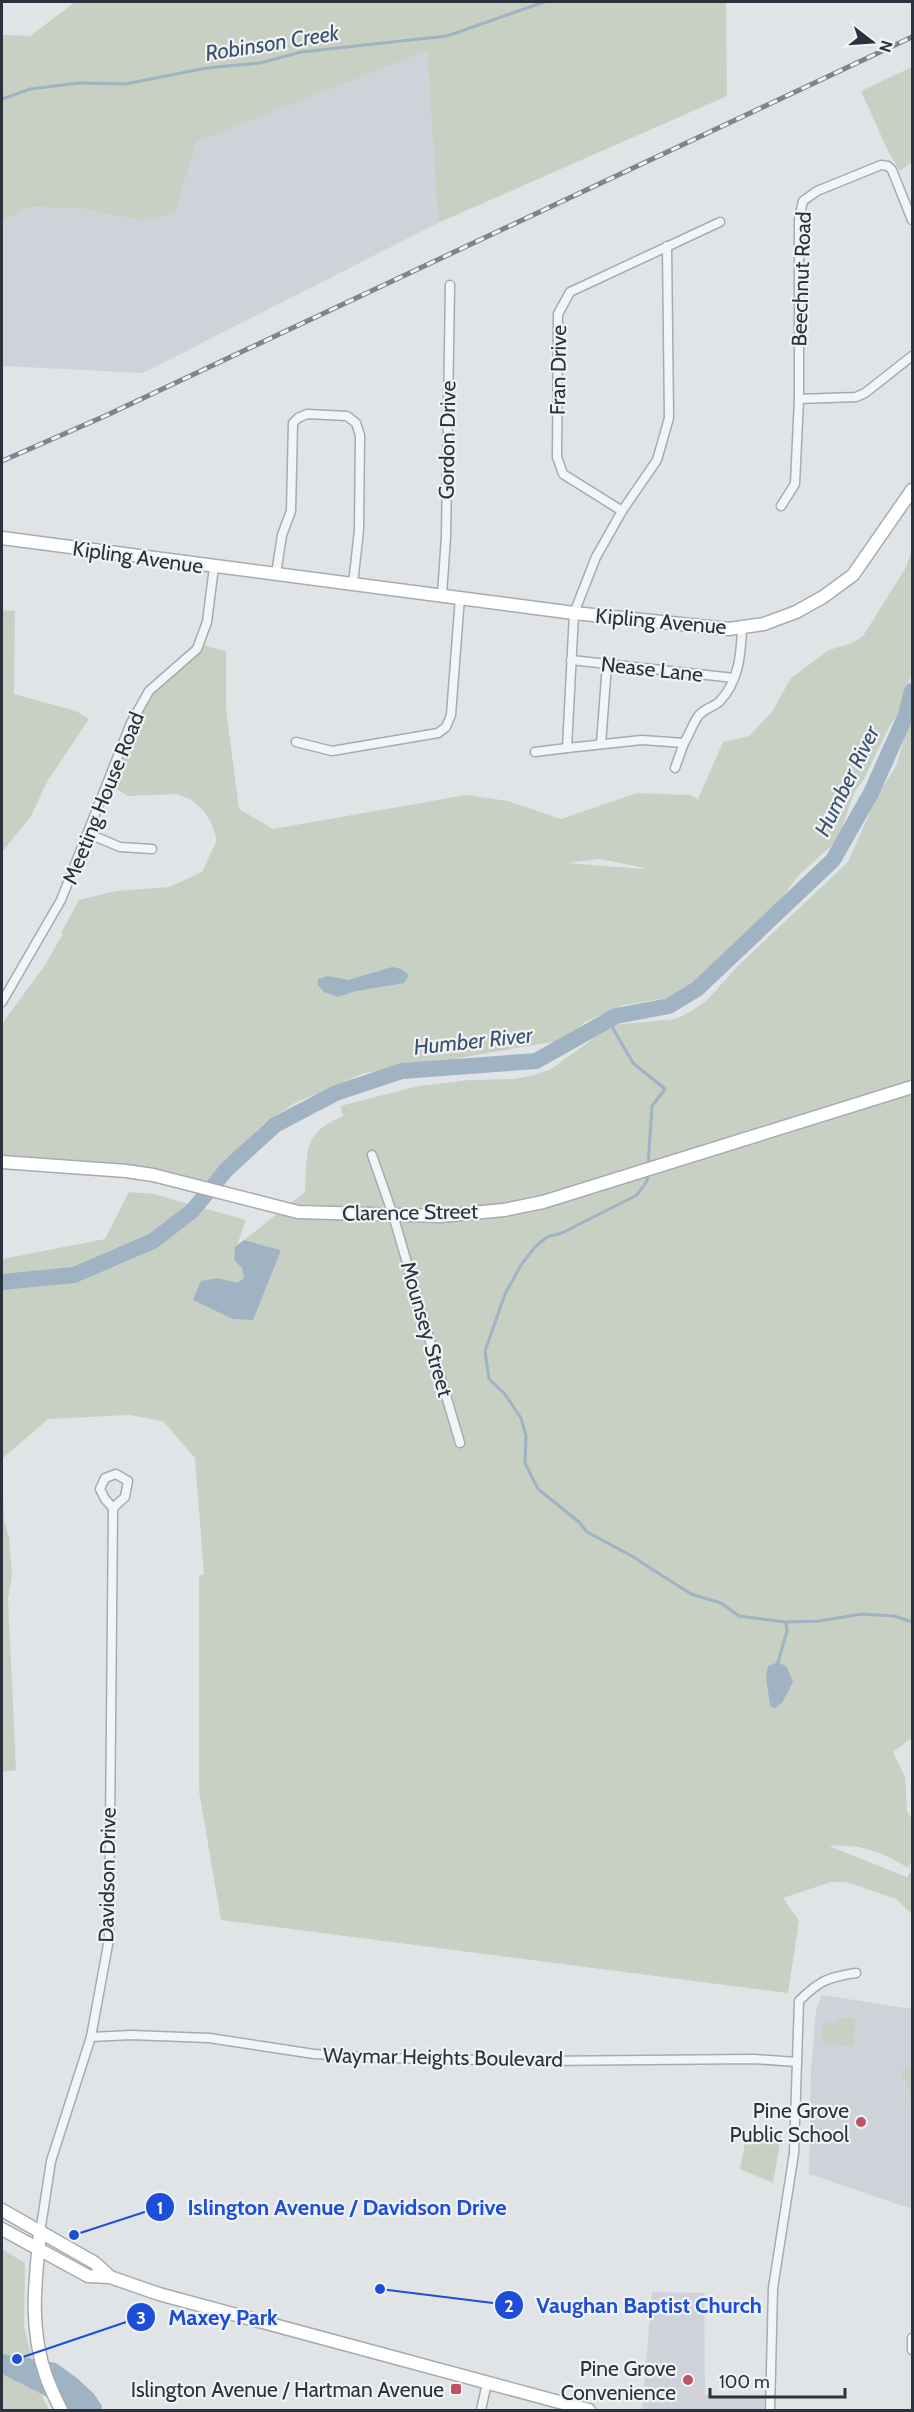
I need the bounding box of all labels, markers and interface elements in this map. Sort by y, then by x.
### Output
north arrow [842,12,902,72]
water label: Robinson Creek [203,19,341,67]
text: N [875,38,897,54]
street label: Beechnut Road [786,211,816,347]
street label: Fran Drive [545,324,571,415]
street label: Gordon Drive [433,380,461,500]
street label: Kipling Avenue [71,535,205,579]
street label: Kipling Avenue [594,603,728,639]
street label: Nease Lane [600,651,705,687]
street label: Meeting House Road [57,708,149,888]
water label: Humber River [809,720,886,841]
water label: Humber River [412,1021,535,1061]
street label: Clarence Street [342,1198,478,1226]
street label: Mounsey Street [396,1258,458,1400]
street label: Davidson Drive [93,1807,121,1943]
street label: Waymar Heights Boulevard [323,2042,563,2072]
place label: Pine Grove Public School [730,2098,849,2147]
marker: Pine Grove Public School [854,2115,868,2129]
callout: Islington Avenue / Davidson Drive [145,2187,518,2227]
text: Islington Avenue / Davidson Drive [187,2194,507,2221]
text: 1 [157,2197,163,2219]
callout: Vaughan Baptist Church [494,2285,774,2325]
text: Vaughan Baptist Church [536,2292,762,2319]
text: 2 [504,2295,514,2317]
callout: Maxey Park [126,2297,290,2337]
text: Maxey Park [168,2304,278,2331]
text: 3 [136,2307,146,2329]
place label: Pine Grove Convenience [561,2356,676,2405]
scale bar [710,2361,845,2399]
text: 100 m [719,2371,770,2393]
marker: Pine Grove Convenience [681,2373,695,2387]
place label: Islington Avenue / Hartman Avenue [131,2377,444,2402]
marker: Islington Avenue / Hartman Avenue [449,2382,463,2396]

